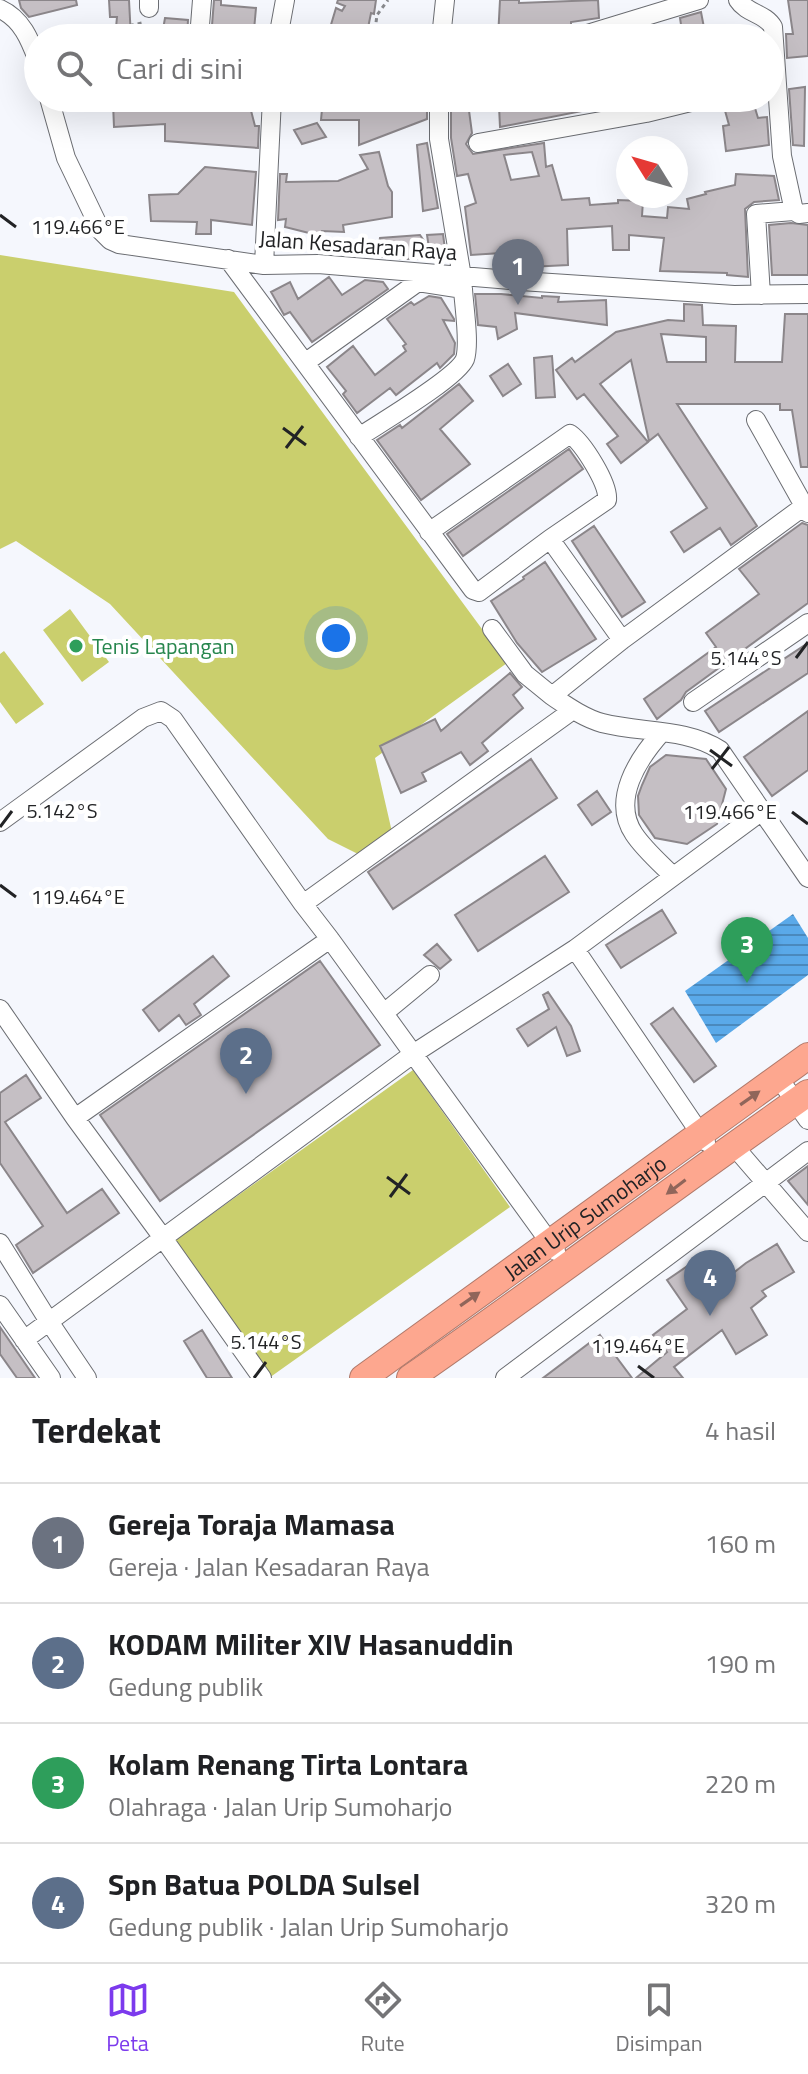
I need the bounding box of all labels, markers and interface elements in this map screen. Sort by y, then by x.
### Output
search box [24,24,784,112]
text: Cari di sini [116,45,243,91]
icon: search [52,46,96,90]
north arrow [616,136,688,208]
text: 119.466°E [31,211,125,242]
street label: Jalan Kesadaran Raya [258,221,458,269]
pin: 1 [492,239,544,305]
your location [316,618,356,658]
place label: Tenis Lapangan [92,629,235,663]
marker: Tenis Lapangan [67,637,85,655]
text: 5.144°S [710,642,782,673]
text: 5.142°S [26,795,98,826]
text: 119.466°E [683,796,777,827]
text: 119.464°E [31,881,125,912]
pin: 3 [721,917,773,983]
pin: 2 [220,1028,272,1094]
one-way arrow [739,1090,760,1106]
street label: Jalan Urip Sumoharjo [496,1147,673,1288]
one-way arrow [665,1179,687,1195]
pin: 4 [684,1250,736,1316]
one-way arrow [460,1292,481,1307]
text: 5.144°S [230,1326,302,1357]
text: 119.464°E [591,1330,685,1361]
text: Terdekat [32,1404,161,1456]
text: 4 hasil [705,1411,776,1450]
text: Gereja Toraja Mamasa [108,1501,395,1547]
text: 1 [51,1524,65,1563]
text: 160 m [705,1524,776,1563]
text: Gereja · Jalan Kesadaran Raya [108,1547,429,1586]
text: KODAM Militer XIV Hasanuddin [108,1621,514,1667]
text: 2 [51,1644,65,1683]
text: 190 m [705,1644,776,1683]
text: Gedung publik [108,1667,263,1706]
text: Kolam Renang Tirta Lontara [108,1741,468,1787]
text: 3 [51,1764,65,1803]
text: 220 m [705,1764,776,1803]
text: Olahraga · Jalan Urip Sumoharjo [108,1787,453,1826]
text: Spn Batua POLDA Sulsel [108,1861,420,1907]
text: 4 [51,1884,65,1923]
text: 320 m [705,1884,776,1923]
text: Gedung publik · Jalan Urip Sumoharjo [108,1907,509,1946]
tab: Peta [106,1978,150,2060]
tab: Rute [361,1978,405,2060]
tab: Disimpan [616,1978,702,2060]

